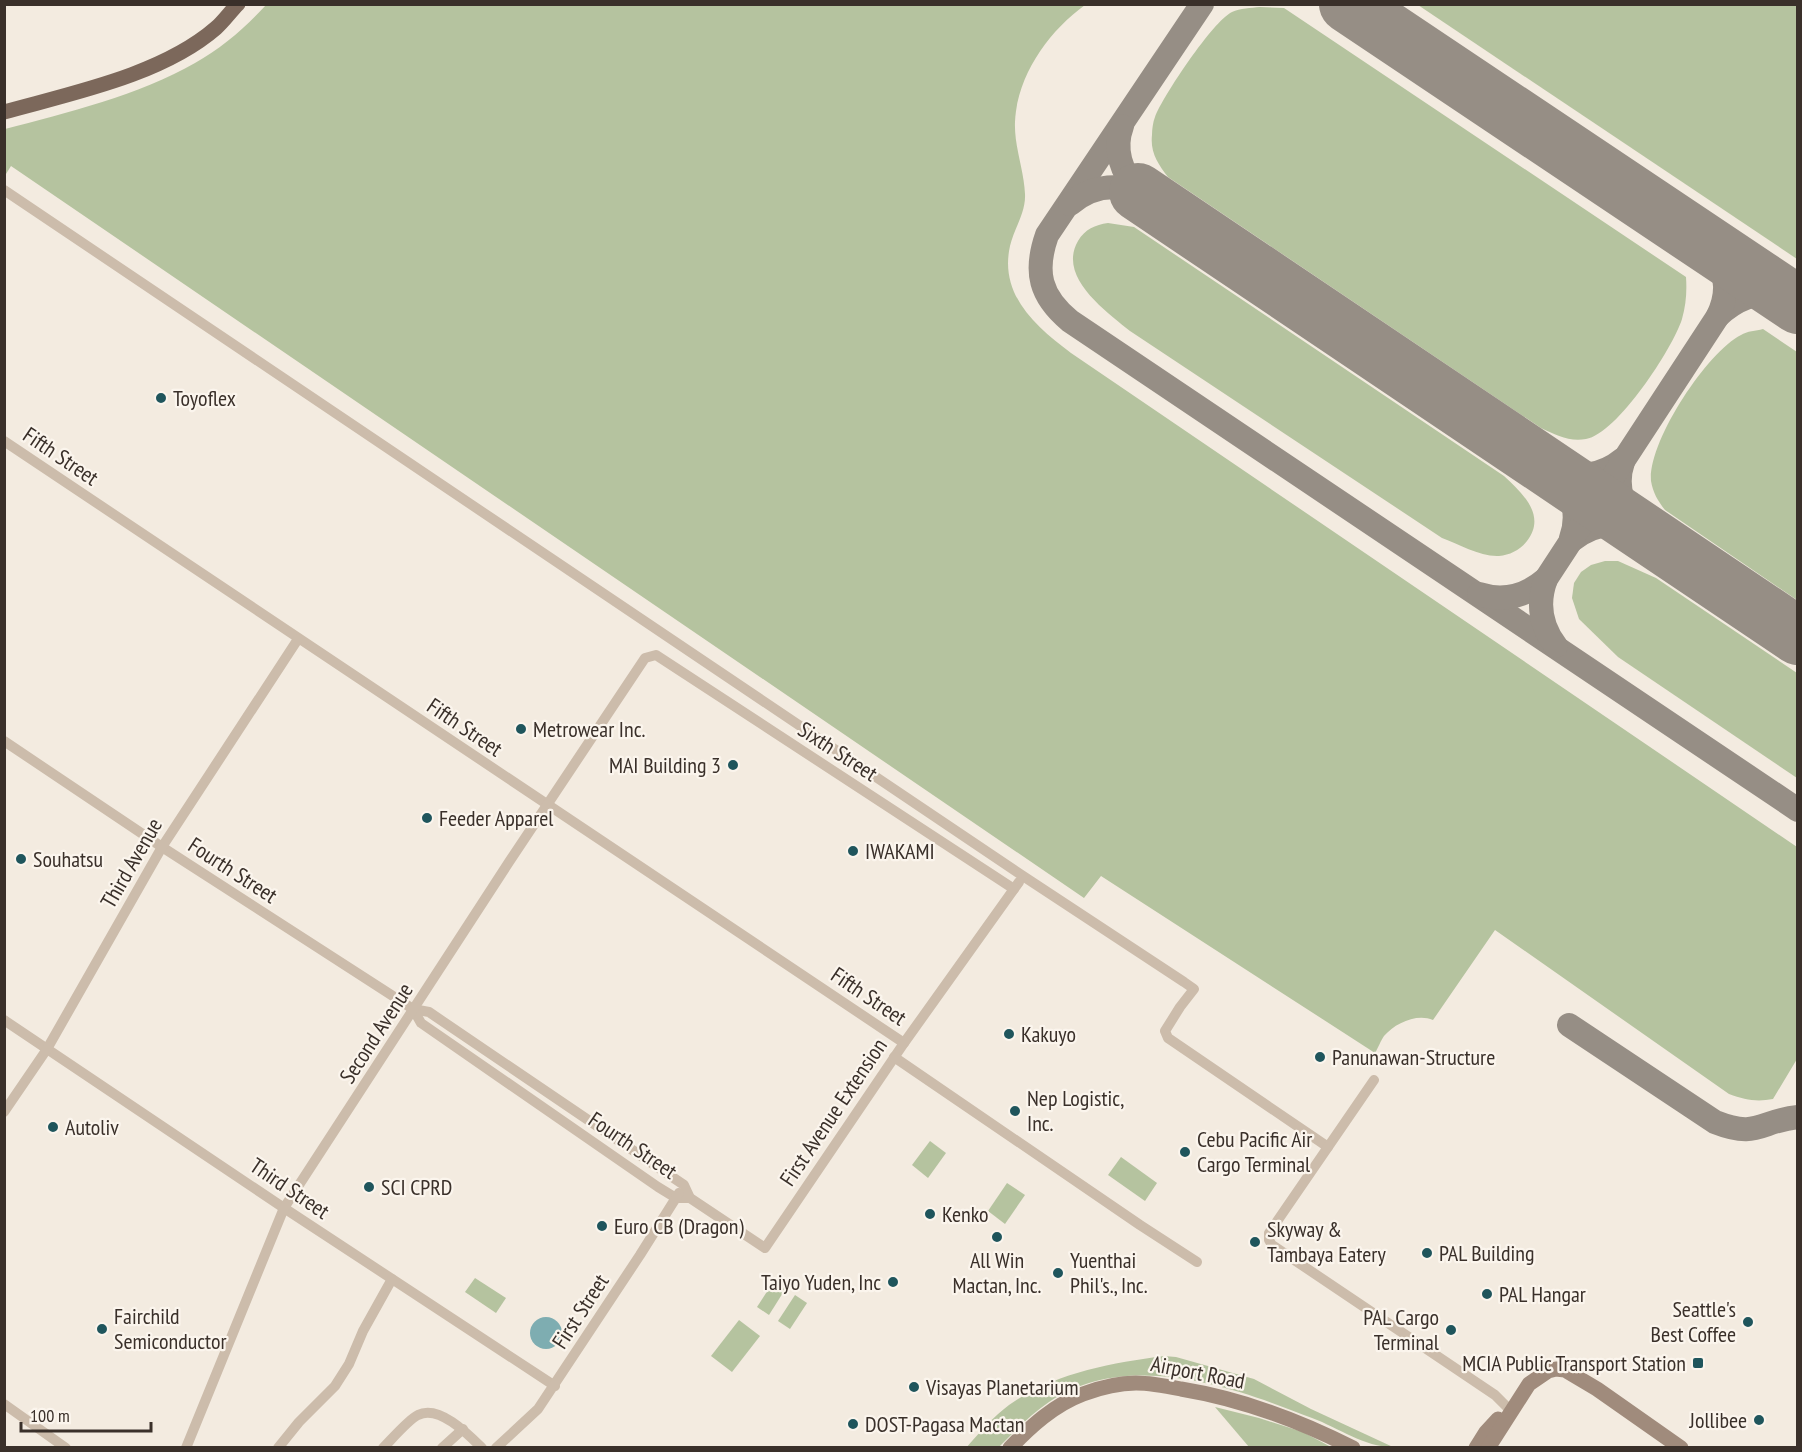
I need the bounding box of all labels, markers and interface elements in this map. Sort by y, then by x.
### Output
place label: Toyoflex [173,384,236,412]
marker: Toyoflex [154,391,168,405]
street label: Fifth Street [18,421,104,491]
street label: Fifth Street [422,692,508,762]
place label: Metrowear Inc. [533,715,645,743]
street label: Sixth Street [793,715,883,787]
marker: Metrowear Inc. [514,722,528,736]
place label: MAI Building 3 [609,751,721,779]
marker: MAI Building 3 [726,758,740,772]
place label: Feeder Apparel [439,804,554,832]
marker: Feeder Apparel [420,811,434,825]
street label: Third Avenue [94,813,168,913]
street label: Fourth Street [183,831,283,909]
place label: IWAKAMI [865,837,935,865]
marker: IWAKAMI [846,844,860,858]
place label: Souhatsu [33,845,103,873]
marker: Souhatsu [14,852,28,866]
street label: Fifth Street [826,961,912,1031]
street label: Second Avenue [333,977,419,1089]
place label: Kakuyo [1021,1020,1076,1048]
marker: Kakuyo [1002,1027,1016,1041]
street label: First Avenue Extension [773,1033,893,1191]
place label: Panunawan-Structure [1332,1043,1495,1071]
marker: Panunawan-Structure [1313,1050,1327,1064]
place label: Nep Logistic, Inc. [1027,1084,1124,1137]
marker: Nep Logistic, Inc. [1008,1104,1022,1118]
street label: Fourth Street [583,1105,683,1185]
place label: Autoliv [65,1113,119,1141]
marker: Autoliv [46,1120,60,1134]
place label: Cebu Pacific Air Cargo Terminal [1197,1125,1312,1178]
marker: Cebu Pacific Air Cargo Terminal [1178,1145,1192,1159]
street label: Third Street [245,1151,335,1225]
place label: SCI CPRD [381,1173,452,1201]
marker: SCI CPRD [362,1180,376,1194]
place label: Kenko [942,1200,989,1228]
marker: Kenko [923,1207,937,1221]
place label: Euro CB (Dragon) [614,1212,744,1240]
place label: Skyway & Tambaya Eatery [1267,1215,1386,1268]
marker: Euro CB (Dragon) [595,1219,609,1233]
marker: All Win Mactan, Inc. [990,1230,1004,1244]
marker: Skyway & Tambaya Eatery [1248,1235,1262,1249]
place label: PAL Building [1439,1239,1534,1267]
place label: All Win Mactan, Inc. [953,1246,1042,1299]
place label: Yuenthai Phil's., Inc. [1070,1246,1148,1299]
marker: PAL Building [1420,1246,1434,1260]
marker: Yuenthai Phil's., Inc. [1051,1266,1065,1280]
street label: First Street [545,1268,615,1354]
place label: Taiyo Yuden, Inc [761,1268,881,1296]
marker: Taiyo Yuden, Inc [886,1275,900,1289]
place label: PAL Hangar [1499,1280,1586,1308]
marker: PAL Hangar [1480,1287,1494,1301]
place label: Seattle's Best Coffee [1651,1295,1736,1348]
place label: Fairchild Semiconductor [114,1302,227,1355]
place label: PAL Cargo Terminal [1363,1303,1440,1356]
marker: Seattle's Best Coffee [1741,1315,1755,1329]
marker: Fairchild Semiconductor [95,1322,109,1336]
marker: PAL Cargo Terminal [1444,1323,1458,1337]
street label: Airport Road [1149,1349,1247,1395]
place label: MCIA Public Transport Station [1462,1349,1686,1377]
marker: MCIA Public Transport Station [1691,1356,1705,1370]
place label: Visayas Planetarium [925,1373,1078,1401]
marker: Visayas Planetarium [907,1380,921,1394]
scale bar [21,1395,152,1433]
text: 100 m [30,1404,70,1427]
place label: Jollibee [1689,1406,1747,1434]
place label: DOST-Pagasa Mactan [865,1410,1025,1438]
marker: Jollibee [1752,1413,1766,1427]
marker: DOST-Pagasa Mactan [846,1417,860,1431]

